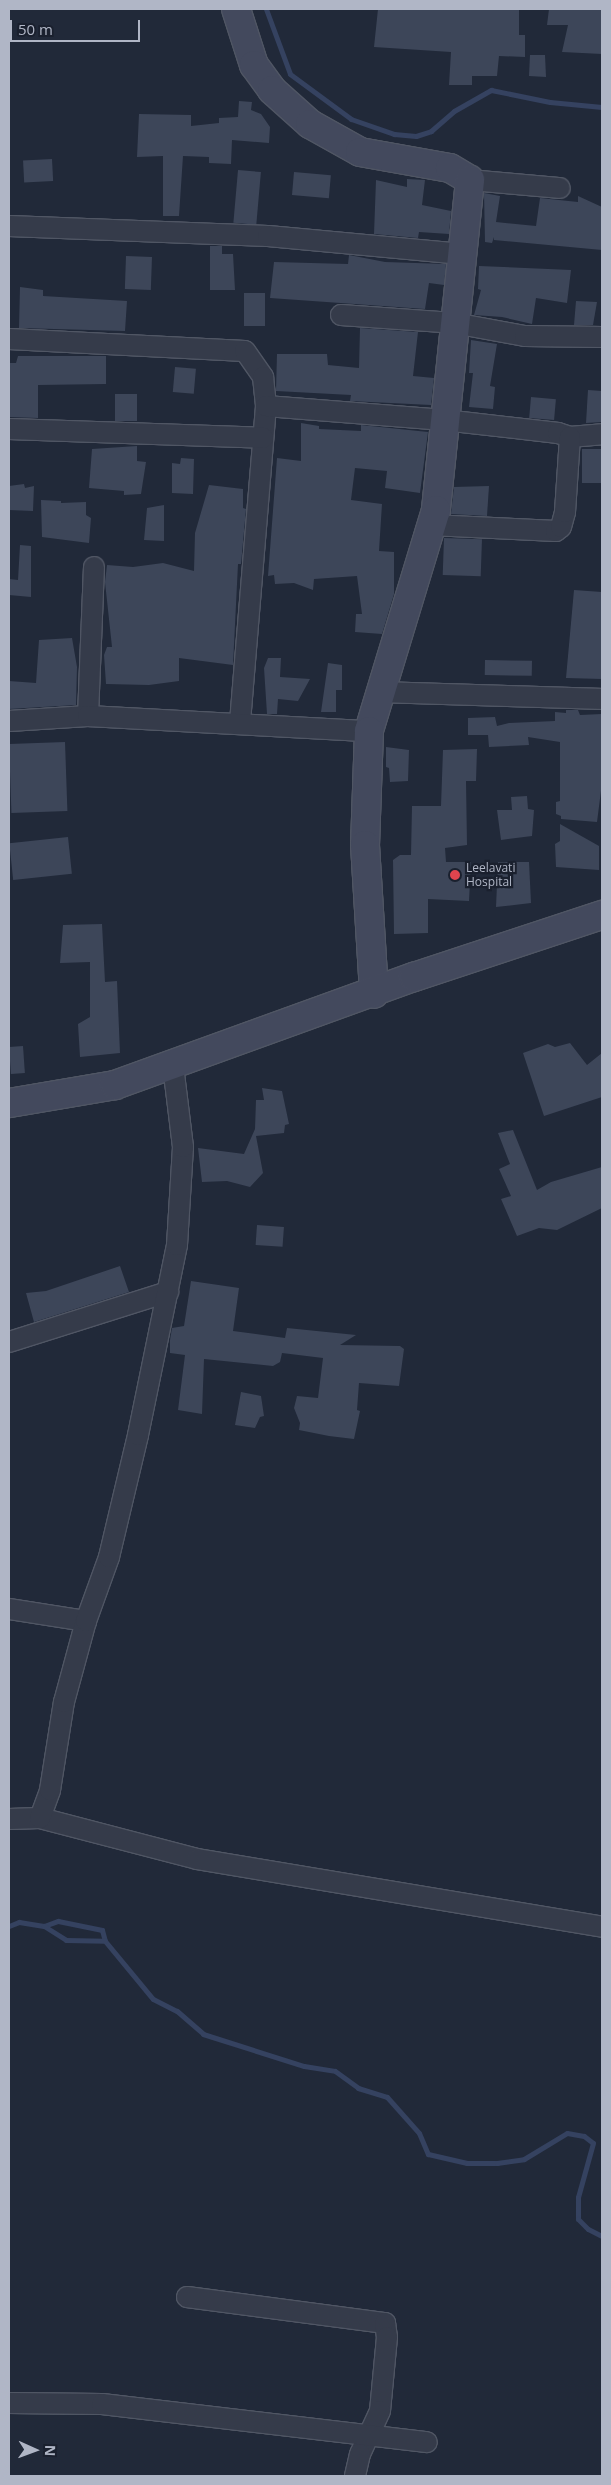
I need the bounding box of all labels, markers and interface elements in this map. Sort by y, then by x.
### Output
scale bar [12,10,142,42]
text: 50 m [18,19,53,39]
place label: Leelavati Hospital [466,861,515,889]
marker: Leelavati Hospital [448,868,462,882]
north arrow [10,2425,60,2475]
text: N [41,2445,60,2457]

